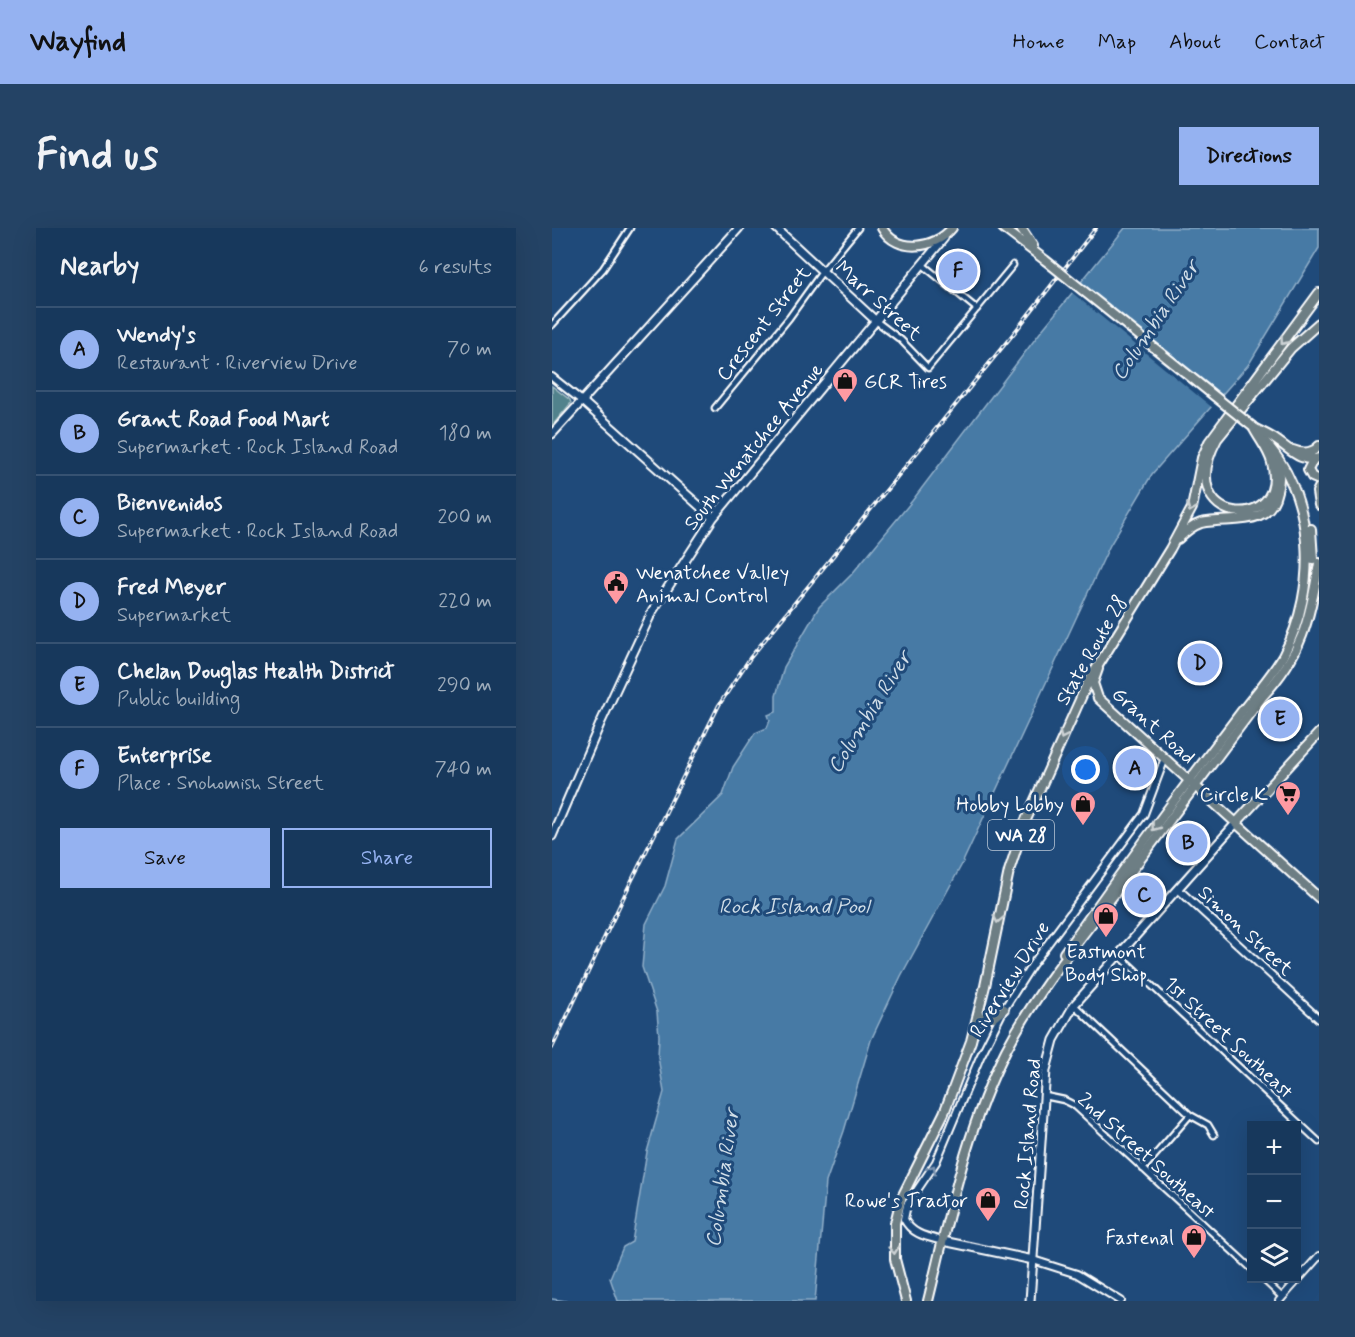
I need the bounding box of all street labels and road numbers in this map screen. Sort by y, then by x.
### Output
street label: Marr Street [829,255,927,347]
street label: Crescent Street [711,261,818,387]
street label: South Wenatchee Avenue [678,357,830,536]
street label: State Route 28 [1050,591,1135,711]
street label: Grant Road [1105,681,1201,771]
road number: WA 28 [988,820,1054,850]
street label: Simon Street [1191,880,1299,982]
street label: Riverview Drive [964,917,1057,1043]
street label: 1st Street Southeast [1157,971,1299,1105]
street label: Rock Island Road [1008,1057,1049,1211]
street label: 2nd Street Southeast [1071,1087,1221,1226]

